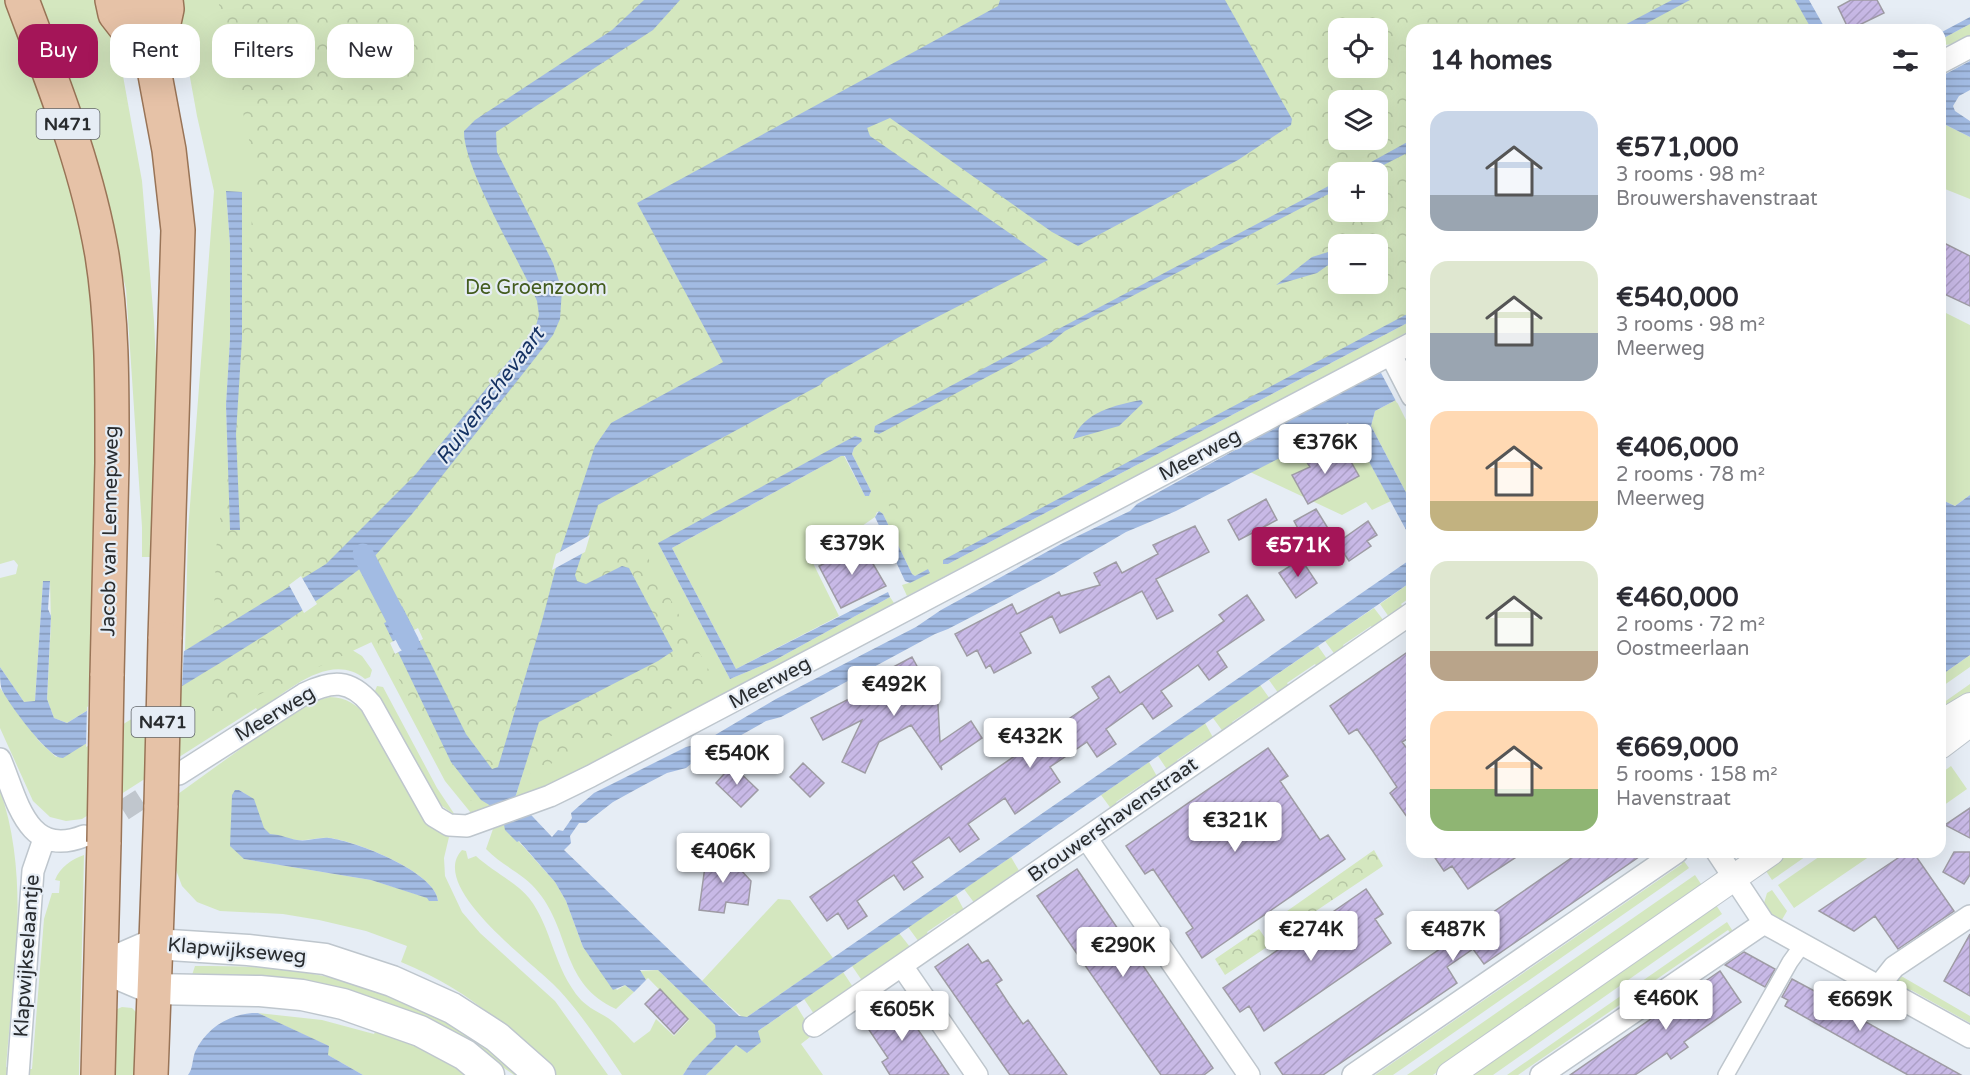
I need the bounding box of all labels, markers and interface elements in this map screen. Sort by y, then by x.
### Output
map controls [1328,18,1388,294]
button: locate [1328,18,1388,78]
chip: Buy [18,24,98,78]
chip: Rent [110,24,200,78]
chip: Filters [212,24,315,78]
chip: New [327,24,414,78]
icon: filters [1889,44,1922,77]
text: 14 homes [1430,45,1552,76]
button: layers [1328,90,1388,150]
road number: N471 [36,109,100,139]
text: €571,000 [1616,132,1738,163]
icon: home [1478,135,1550,207]
button: + [1328,162,1388,222]
text: 3 rooms · 98 m² [1616,163,1765,187]
text: Brouwershavenstraat [1616,187,1818,211]
button: − [1328,234,1388,294]
park label: De Groenzoom [465,276,607,300]
text: €540,000 [1616,282,1738,313]
icon: home [1478,285,1550,357]
text: 3 rooms · 98 m² [1616,313,1765,337]
water label: Ruivenschevaart [430,321,551,469]
text: Meerweg [1616,337,1705,361]
street label: Meerweg [1155,424,1245,486]
pin: €376K [1283,424,1367,475]
street label: Jacob van Lennepweg [96,425,124,637]
text: €376K [1293,431,1357,455]
text: €406,000 [1616,432,1738,463]
icon: home [1478,435,1550,507]
text: 2 rooms · 78 m² [1616,463,1765,487]
text: Meerweg [1616,487,1705,511]
pin: €379K [810,525,894,576]
pin: €571K [1256,527,1340,578]
text: €379K [820,532,884,556]
text: €571K [1266,534,1330,558]
text: €460,000 [1616,582,1738,613]
icon: home [1478,585,1550,657]
text: 2 rooms · 72 m² [1616,613,1765,637]
text: Oostmeerlaan [1616,637,1749,661]
street label: Meerweg [725,652,815,714]
pin: €492K [852,666,936,717]
text: €492K [862,673,926,697]
street label: Meerweg [231,681,319,747]
road number: N471 [132,707,195,737]
pin: €432K [988,718,1072,769]
text: €432K [998,725,1062,749]
text: €669,000 [1616,732,1738,763]
pin: €540K [695,735,779,786]
icon: home [1478,735,1550,807]
text: €540K [705,742,769,766]
street label: Brouwershavenstraat [1024,752,1203,888]
text: 5 rooms · 158 m² [1616,763,1778,787]
text: Havenstraat [1616,787,1731,811]
pin: €321K [1193,802,1277,853]
text: €321K [1203,809,1267,833]
pin: €406K [681,833,765,884]
text: €406K [691,840,755,864]
street label: Klapwijkselaantje [9,874,45,1038]
pin: €274K [1269,911,1353,962]
pin: €487K [1411,911,1495,962]
text: €274K [1279,918,1343,942]
text: €487K [1421,918,1485,942]
pin: €290K [1081,927,1165,978]
street label: Klapwijkseweg [167,933,307,969]
text: €290K [1091,934,1155,958]
pin: €460K [1624,980,1708,1031]
pin: €669K [1818,981,1902,1032]
text: €460K [1634,987,1698,1011]
text: €669K [1828,988,1892,1012]
pin: €605K [860,991,944,1042]
text: €605K [870,998,934,1022]

